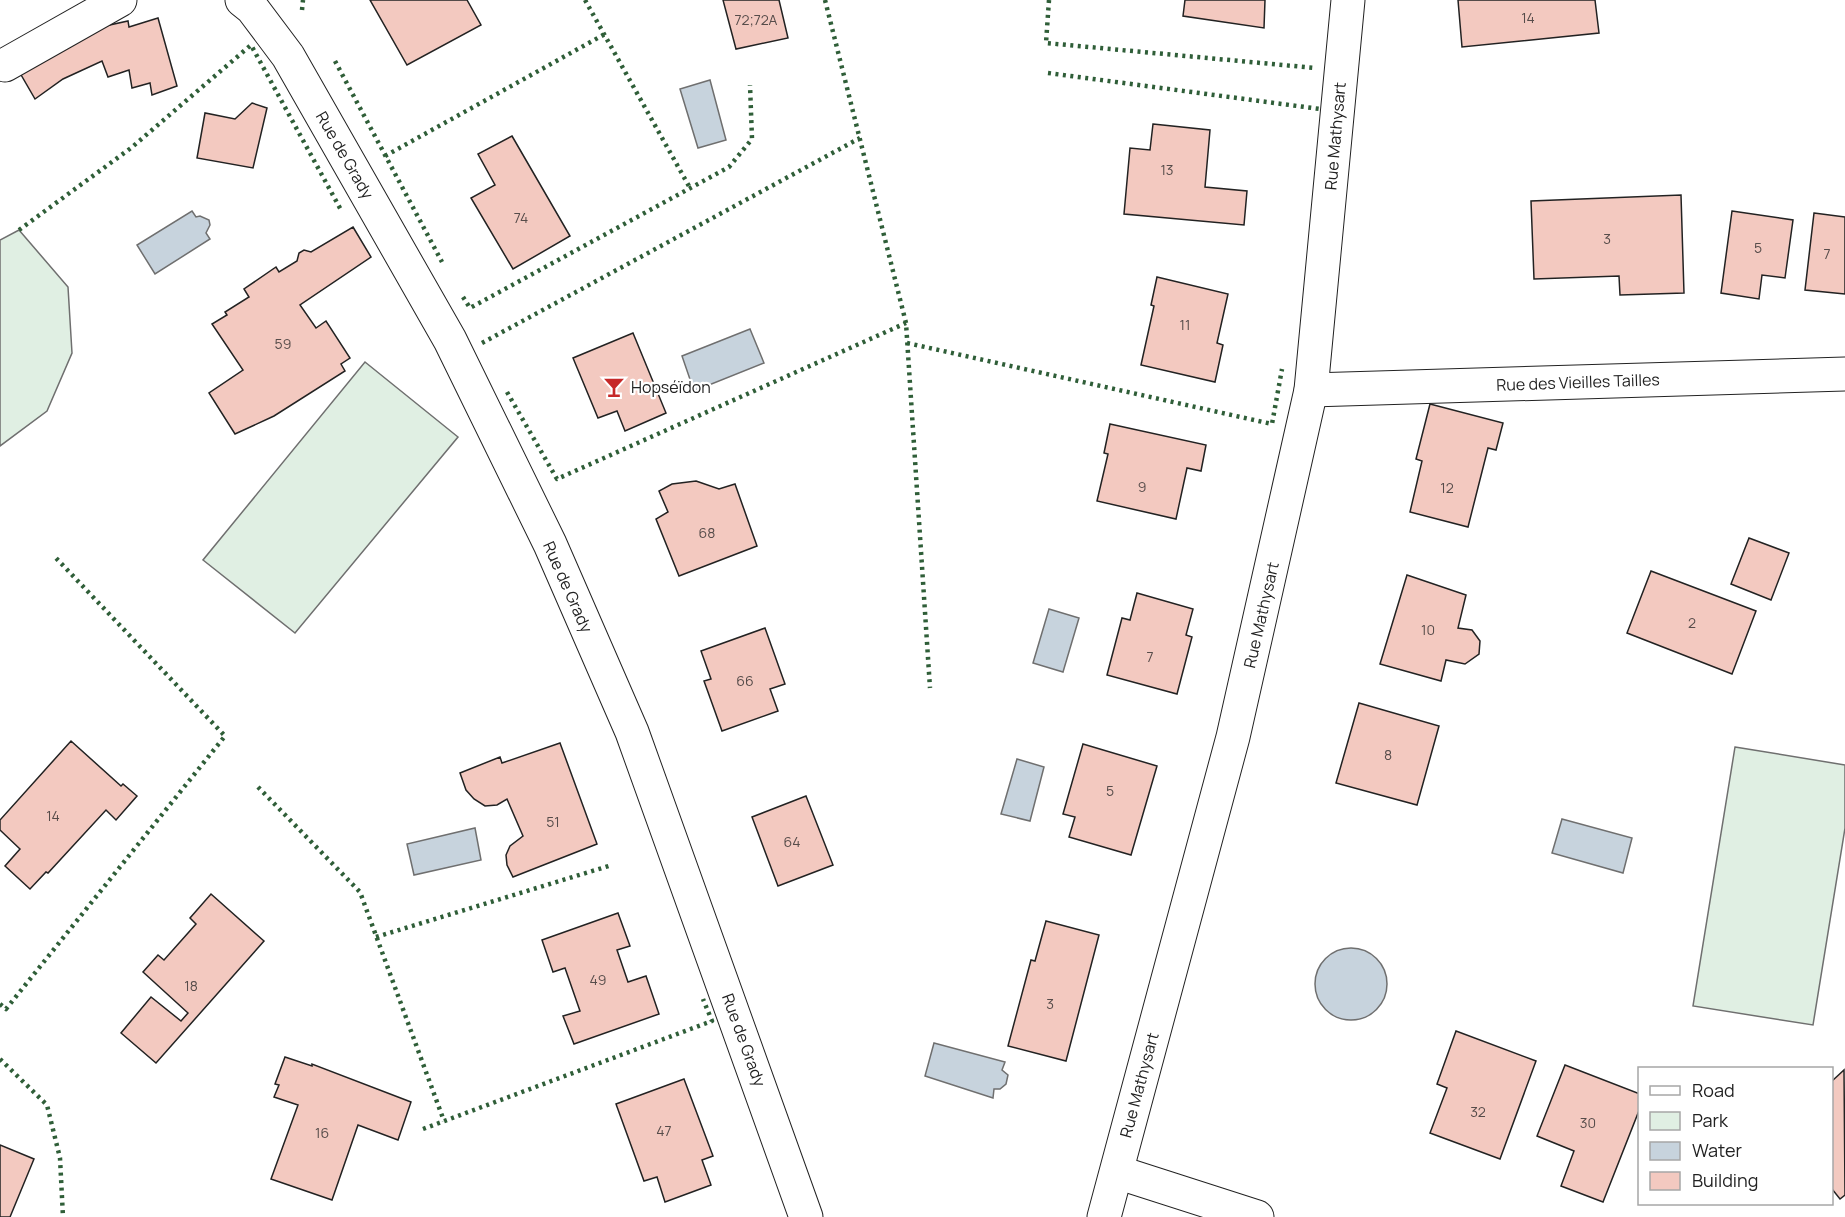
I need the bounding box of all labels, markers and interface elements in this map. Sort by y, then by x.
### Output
house number: 14 [1521,8,1535,27]
house number: 72;72A [735,10,778,29]
street label: Rue Mathysart [1319,81,1351,191]
street label: Rue de Grady [311,107,379,203]
house number: 13 [1160,160,1174,179]
house number: 74 [514,208,528,227]
house number: 3 [1603,229,1611,248]
house number: 5 [1754,238,1762,257]
house number: 7 [1823,244,1831,263]
house number: 11 [1180,315,1190,334]
house number: 59 [275,334,291,353]
street label: Rue des Vieilles Tailles [1496,368,1660,396]
bar icon: Hopséïdon [602,375,626,399]
place label: Hopséïdon [631,376,711,398]
house number: 9 [1138,477,1146,496]
house number: 12 [1440,478,1454,497]
house number: 68 [699,523,715,542]
street label: Rue de Grady [538,538,598,637]
street label: Rue Mathysart [1238,560,1284,670]
house number: 2 [1688,613,1696,632]
house number: 10 [1421,620,1435,639]
house number: 7 [1146,647,1154,666]
house number: 66 [736,671,754,690]
house number: 8 [1384,745,1392,764]
house number: 5 [1106,781,1114,800]
house number: 14 [46,806,60,825]
house number: 51 [546,812,560,831]
house number: 64 [784,832,800,851]
house number: 49 [590,970,606,989]
house number: 18 [184,976,198,995]
street label: Rue de Grady [717,990,771,1090]
house number: 3 [1046,994,1054,1013]
street label: Rue Mathysart [1114,1030,1164,1140]
legend [1638,1067,1833,1205]
text: Road [1692,1078,1735,1102]
house number: 32 [1470,1102,1486,1121]
text: Park [1692,1108,1729,1132]
house number: 30 [1580,1113,1596,1132]
house number: 47 [656,1121,672,1140]
house number: 16 [315,1123,329,1142]
text: Water [1692,1138,1742,1162]
text: Building [1692,1168,1758,1192]

